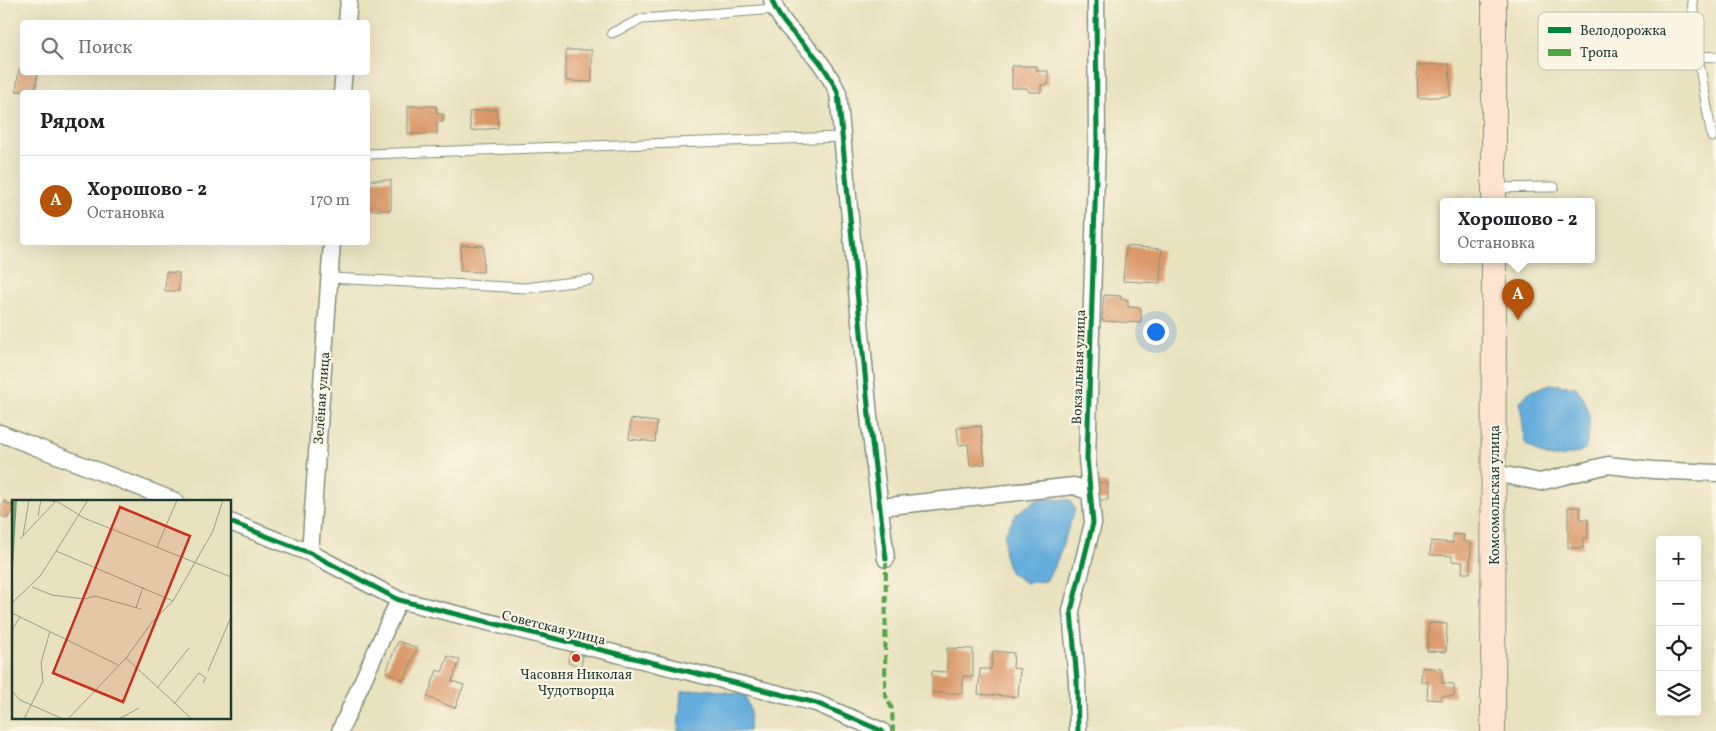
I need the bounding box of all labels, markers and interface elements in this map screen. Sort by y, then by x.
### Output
legend [1538,12,1704,70]
search box [20,20,370,75]
text: Велодорожка [1580,22,1667,41]
icon: search [38,34,66,62]
text: Поиск [78,35,132,61]
text: Тропа [1580,44,1618,63]
text: Рядом [40,108,105,137]
text: Хорошово - 2 [87,177,207,203]
text: A [50,190,62,212]
text: 170 m [310,190,350,212]
popup [1440,198,1595,263]
text: Остановка [87,203,165,225]
text: Хорошово - 2 [1457,207,1578,233]
text: Остановка [1457,233,1535,255]
pin: A [1502,279,1534,320]
street label: Вокзальная улица [1068,309,1091,425]
your location [1143,319,1169,345]
street label: Зелёная улица [310,351,335,445]
street label: Комсомольская улица [1486,425,1505,565]
inset map [12,500,231,718]
map controls [1656,536,1701,716]
button: + [1656,536,1701,581]
button: − [1656,581,1701,626]
street label: Советская улица [500,606,608,651]
button: locate [1656,626,1701,671]
marker: Часовня Николая Чудотворца [570,652,582,664]
place label: Часовня Николая Чудотворца [520,666,632,701]
button: layers [1656,671,1701,716]

